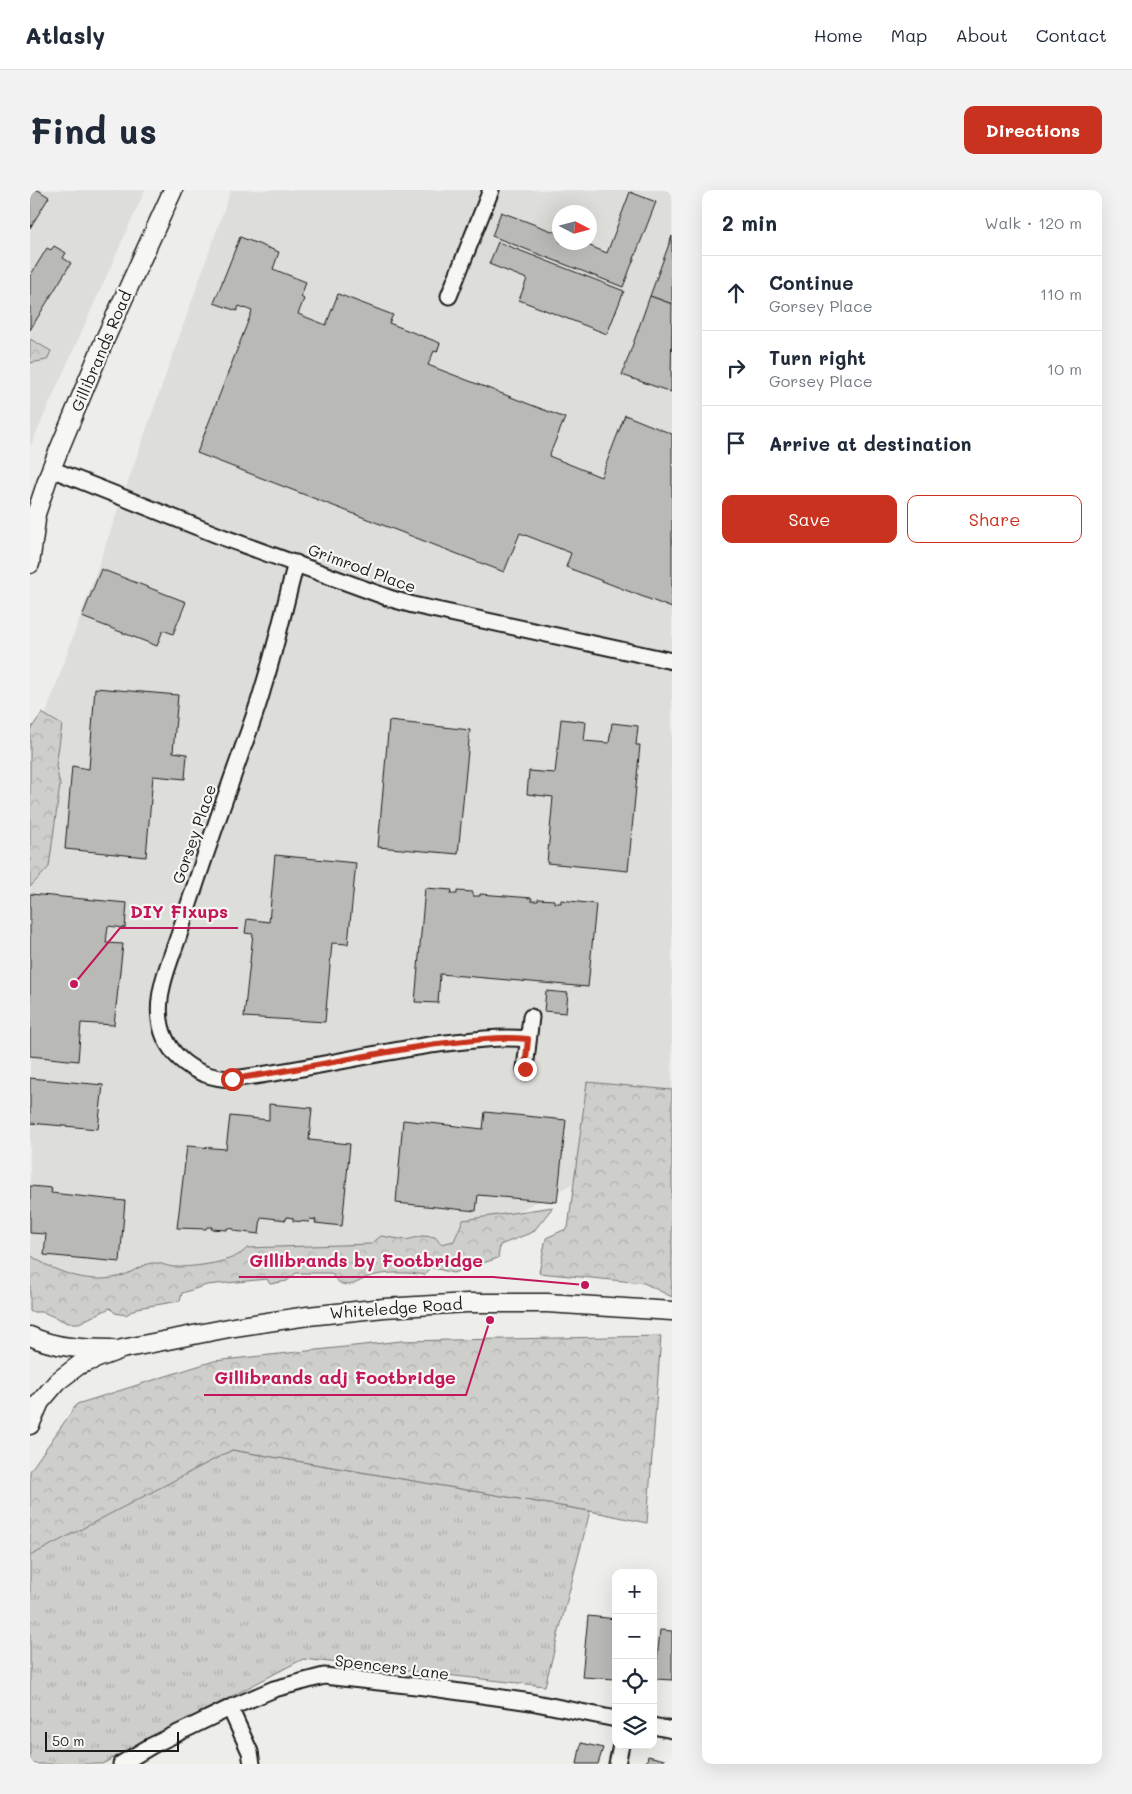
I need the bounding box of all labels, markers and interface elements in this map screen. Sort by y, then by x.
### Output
text: Atlasly [25,19,105,50]
text: Home [814,23,863,47]
text: Map [891,23,927,47]
text: About [955,23,1008,47]
text: Contact [1036,23,1107,47]
button: Directions [964,106,1102,154]
text: Find us [30,107,157,153]
north arrow [552,205,597,250]
text: 2 min [722,209,777,236]
text: Walk · 120 m [984,212,1082,233]
text: Continue [769,270,854,295]
icon: ahead [722,279,750,307]
text: 110 m [1040,283,1082,304]
street label: Gillibrands Road [66,287,136,415]
text: Gorsey Place [769,295,873,316]
text: Turn right [769,345,866,370]
icon: right [722,354,750,382]
text: 10 m [1047,358,1082,379]
text: Gorsey Place [769,370,873,391]
icon: arrive [722,429,750,457]
text: Arrive at destination [769,431,972,456]
button: Save [722,495,897,543]
button: Share [907,495,1082,543]
street label: Grimrod Place [305,538,419,597]
street label: Gorsey Place [167,781,220,886]
callout: DIY Fixups [120,895,238,928]
text: DIY Fixups [130,899,228,923]
route end [514,1058,537,1081]
route start [221,1068,244,1091]
callout: Gillibrands by Footbridge [239,1244,493,1277]
text: Gillibrands by Footbridge [249,1248,483,1272]
street label: Whiteledge Road [329,1292,463,1323]
callout: Gillibrands adj Footbridge [204,1362,466,1395]
text: Gillibrands adj Footbridge [214,1365,456,1389]
map controls [612,1569,657,1749]
button: + [612,1569,657,1614]
button: − [612,1614,657,1659]
street label: Spencers Lane [334,1649,450,1684]
button: locate [612,1659,657,1704]
button: layers [612,1704,657,1749]
scale bar [45,1729,179,1752]
text: 50 m [52,1731,84,1750]

